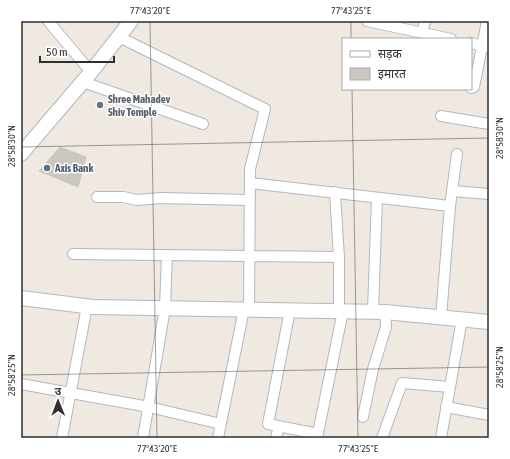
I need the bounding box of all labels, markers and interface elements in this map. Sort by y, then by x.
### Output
text: 77°43'20"E [130,5,171,16]
text: 77°43'25"E [331,5,372,16]
scale bar [40,38,114,64]
legend [342,38,472,90]
text: 50 m [46,45,68,59]
text: सड़क [378,47,403,61]
text: इमारत [378,67,407,81]
place label: Shree Mahadev Shiv Temple [108,93,171,118]
marker: Shree Mahadev Shiv Temple [95,100,105,110]
text: 28°58'30"N [494,117,505,159]
text: 28°58'30"N [6,125,17,167]
place label: Axis Bank [54,162,93,174]
marker: Axis Bank [42,163,52,173]
text: 28°58'25"N [494,346,505,388]
text: 28°58'25"N [6,354,17,396]
north arrow [38,381,78,421]
text: उ [55,385,62,397]
text: 77°43'20"E [137,443,178,454]
text: 77°43'25"E [338,443,379,454]

